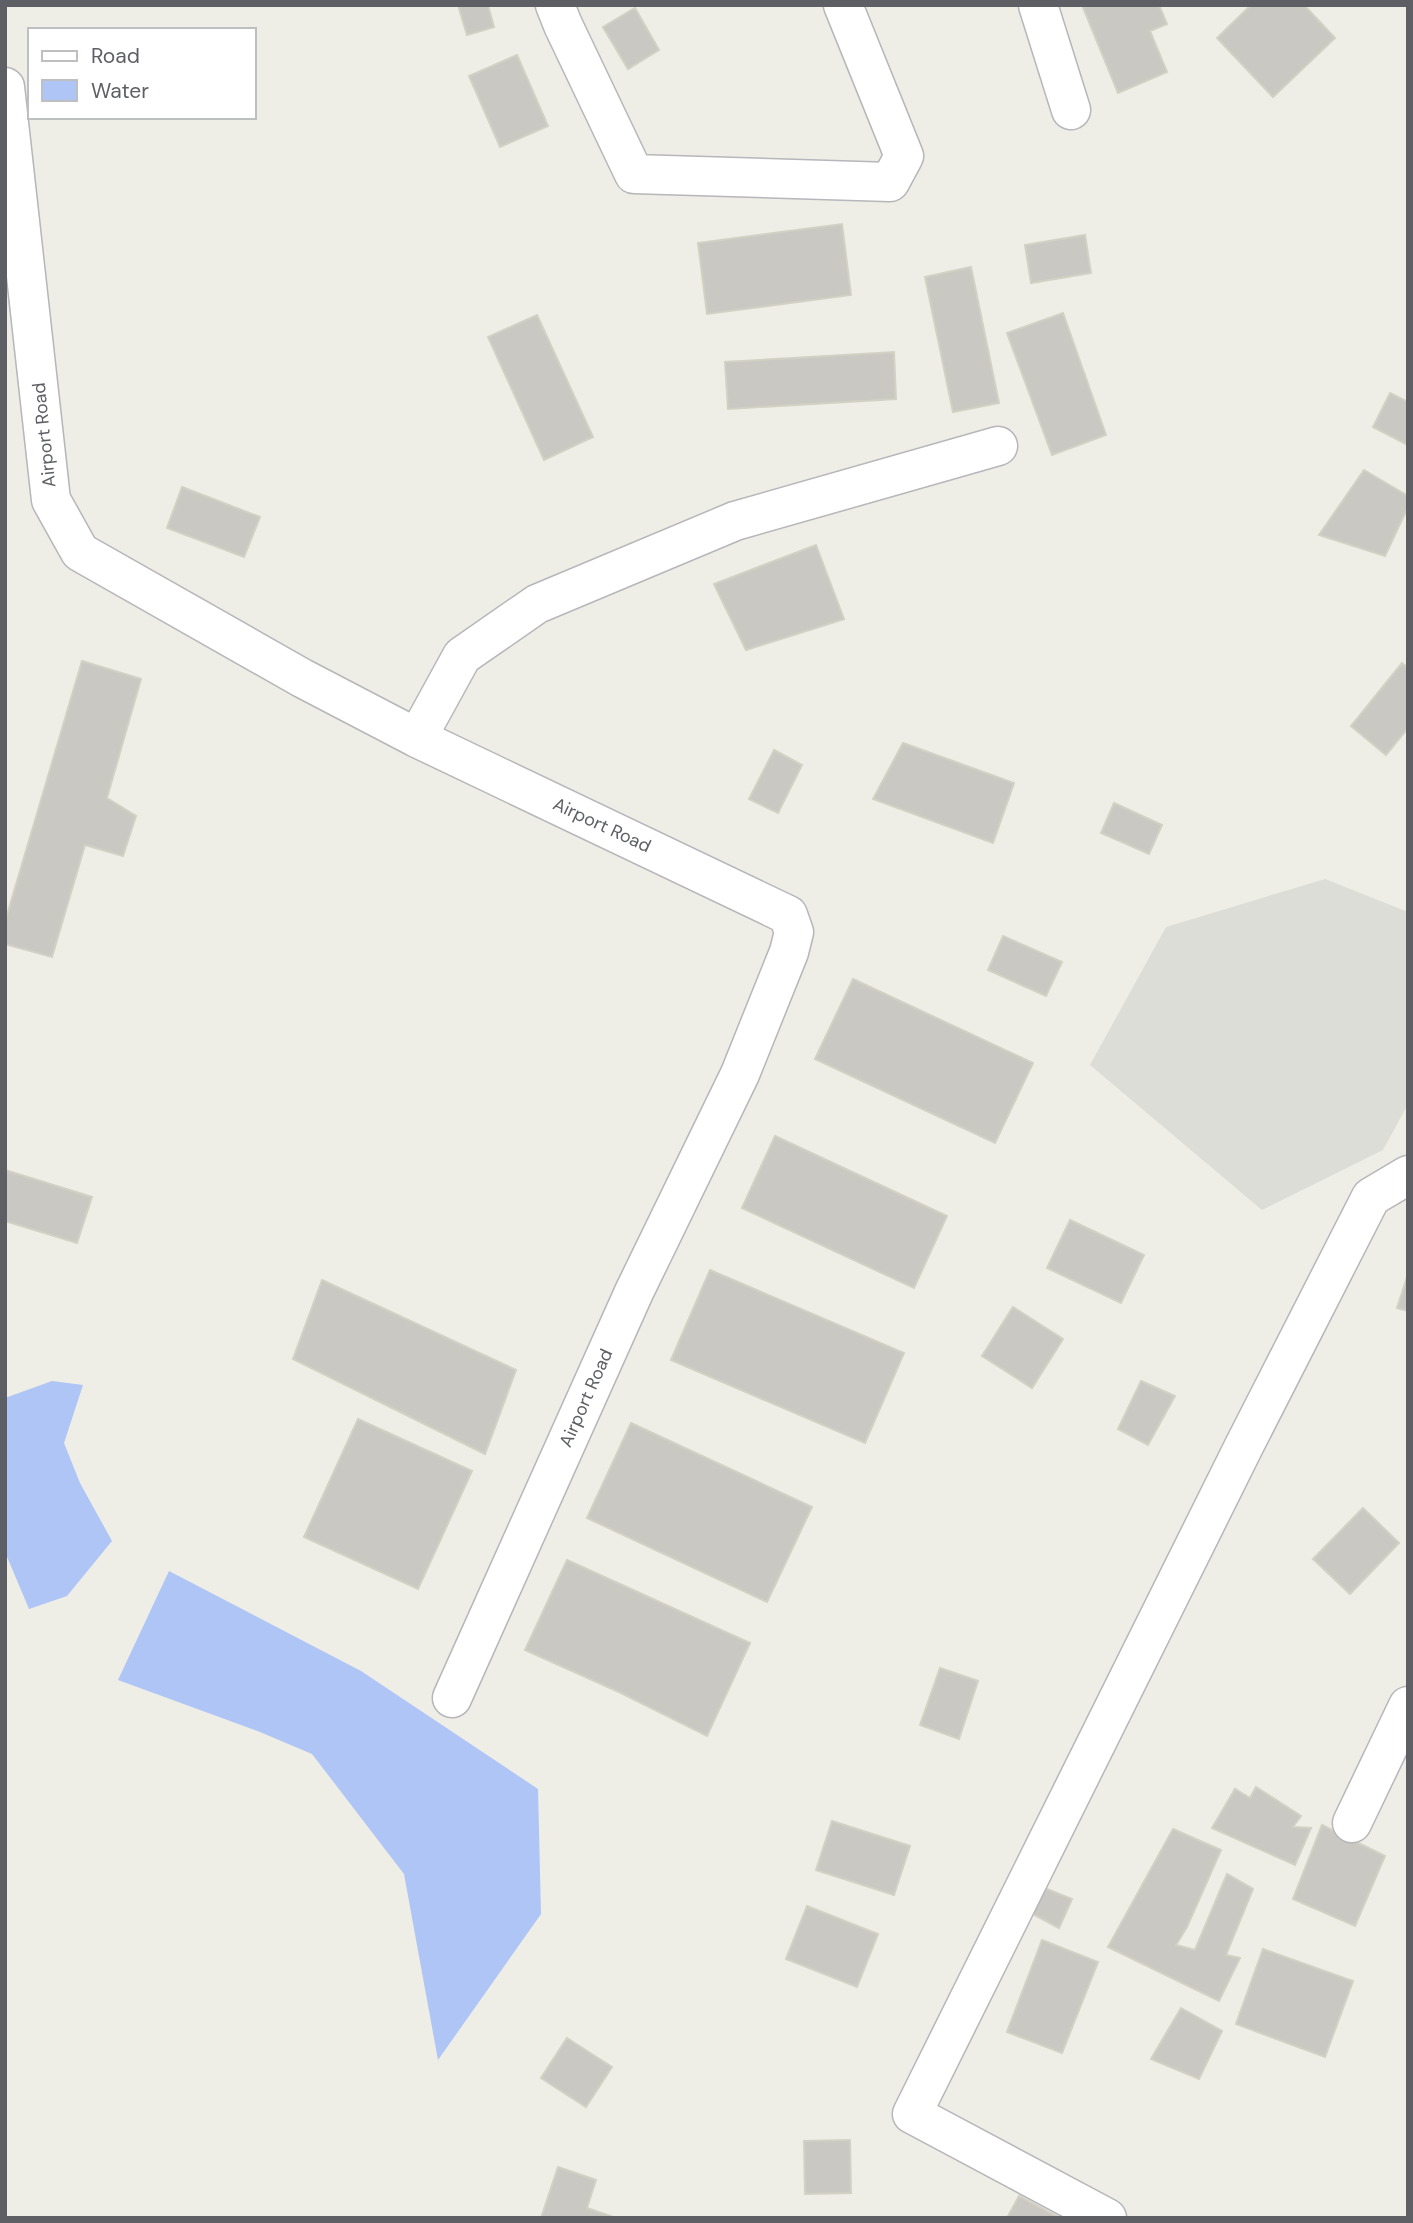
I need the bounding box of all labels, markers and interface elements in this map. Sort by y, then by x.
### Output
legend [28,28,256,119]
text: Road [91,42,140,70]
text: Water [91,77,149,105]
street label: Airport Road [27,381,61,489]
street label: Airport Road [549,792,655,858]
street label: Airport Road [554,1345,618,1451]

